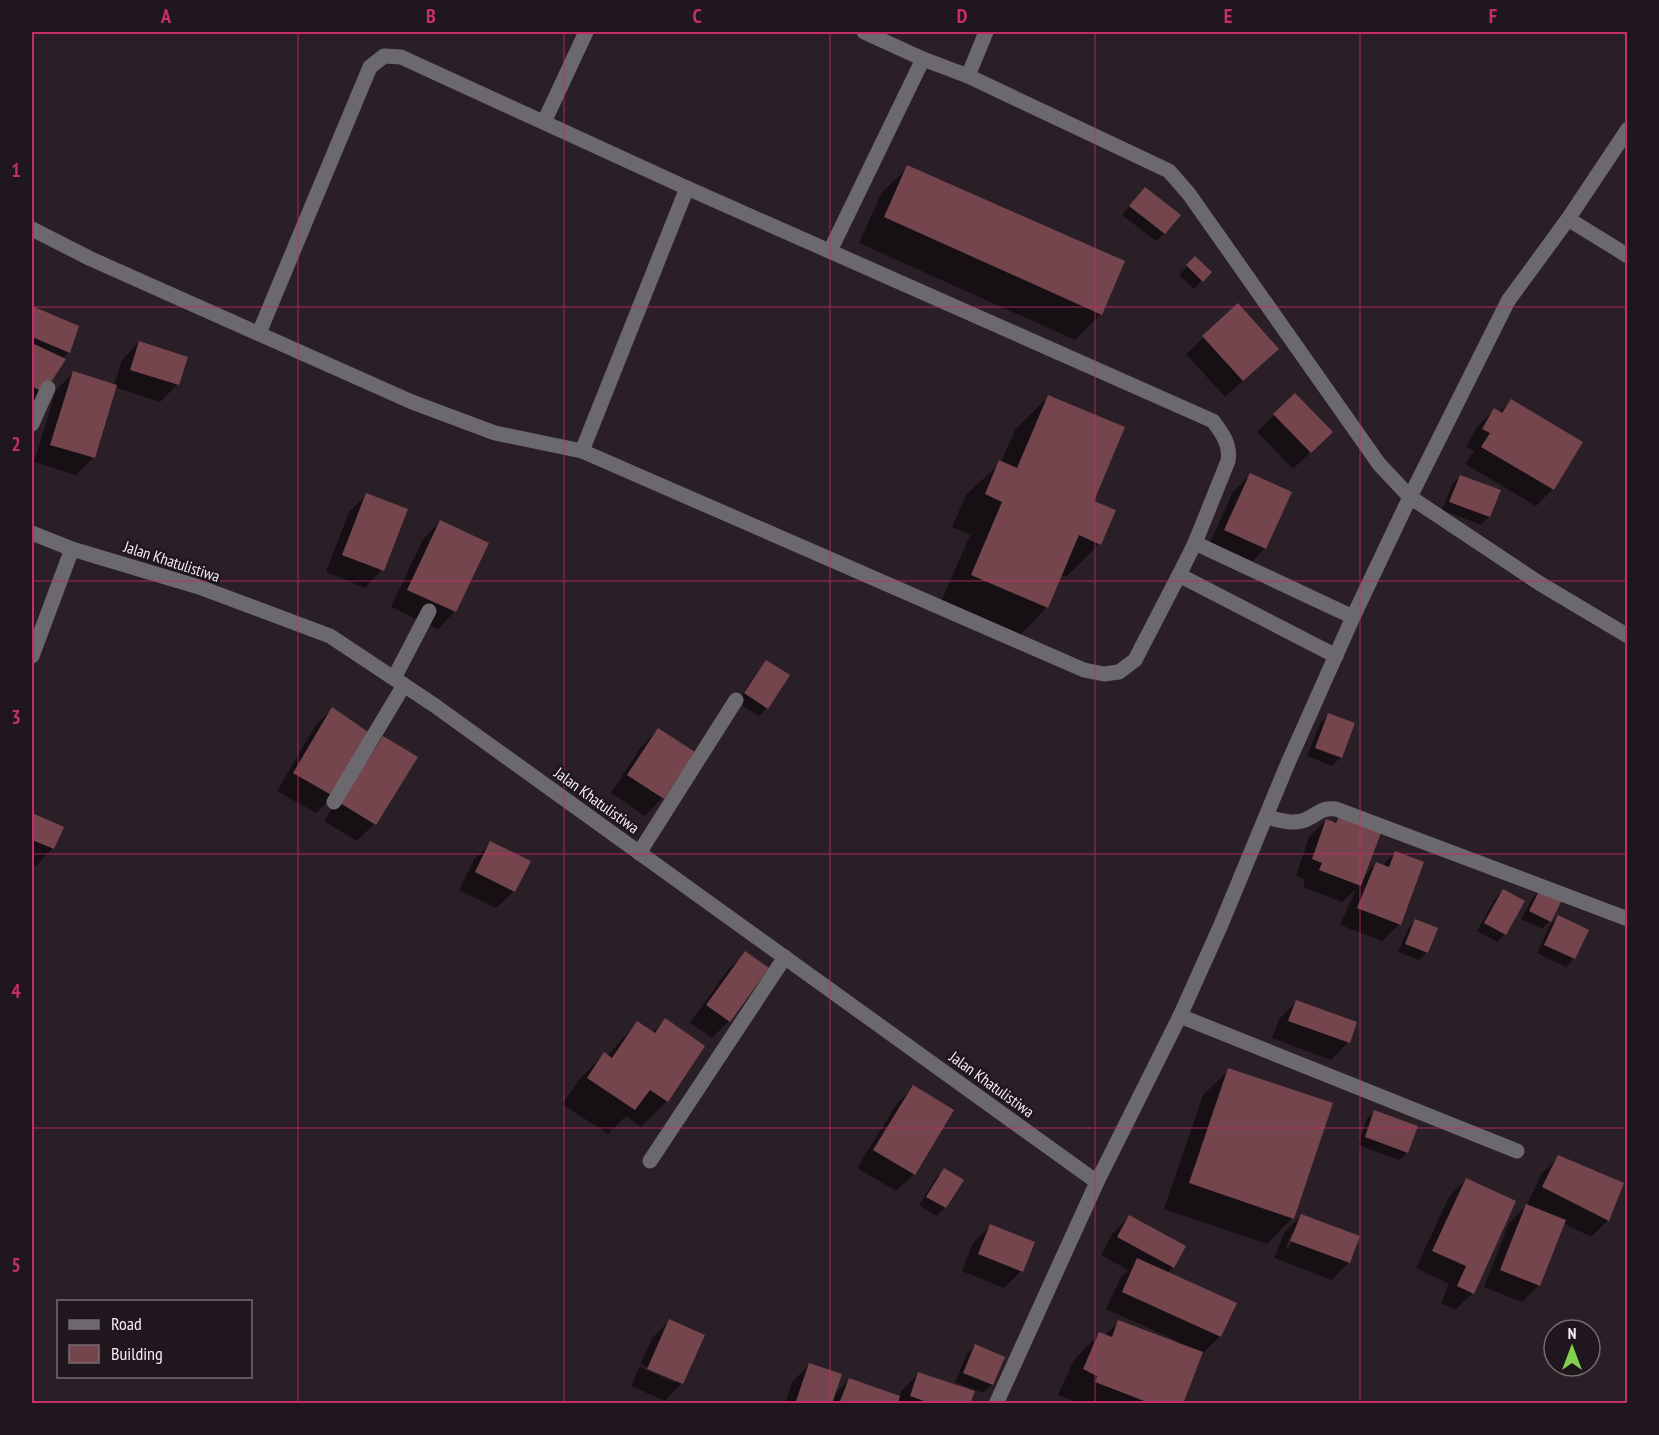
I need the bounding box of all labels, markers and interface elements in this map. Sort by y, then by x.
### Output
text: A [160,3,172,29]
text: B [426,3,436,29]
text: C [692,3,702,29]
text: D [957,3,968,29]
text: E [1224,3,1232,29]
text: F [1489,3,1497,29]
text: 1 [11,157,21,183]
text: 2 [11,431,21,457]
street label: Jalan Khatulistiwa [121,536,223,586]
text: 3 [11,704,21,730]
street label: Jalan Khatulistiwa [550,762,643,837]
text: 4 [11,978,21,1004]
street label: Jalan Khatulistiwa [945,1046,1038,1121]
text: 5 [11,1252,21,1278]
legend [57,1300,252,1378]
text: Road [111,1312,142,1335]
north arrow [1542,1318,1602,1378]
text: N [1568,1323,1576,1343]
text: Building [111,1342,163,1365]

